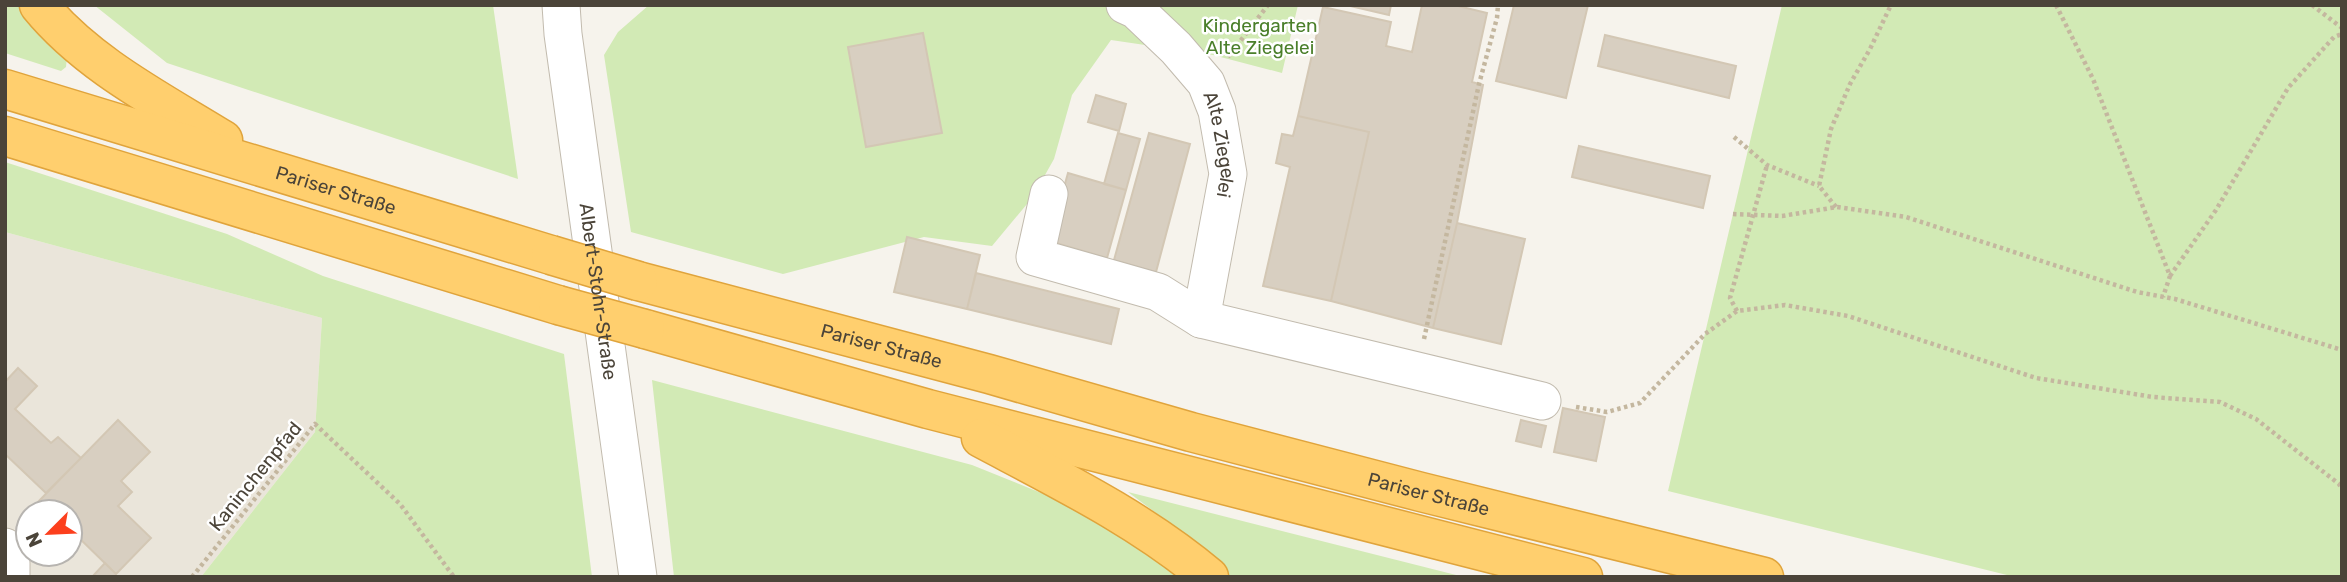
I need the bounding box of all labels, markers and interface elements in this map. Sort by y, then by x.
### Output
park label: Kindergarten Alte Ziegelei [1202,14,1318,59]
street label: Alte Ziegelei [1198,88,1240,200]
street label: Pariser Straße [273,161,399,219]
street label: Albert-Stohr-Straße [574,202,622,382]
street label: Pariser Straße [818,319,945,373]
street label: Kaninchenpfad [204,417,306,536]
street label: Pariser Straße [1365,468,1492,521]
north arrow [14,498,84,568]
text: N [21,529,47,551]

